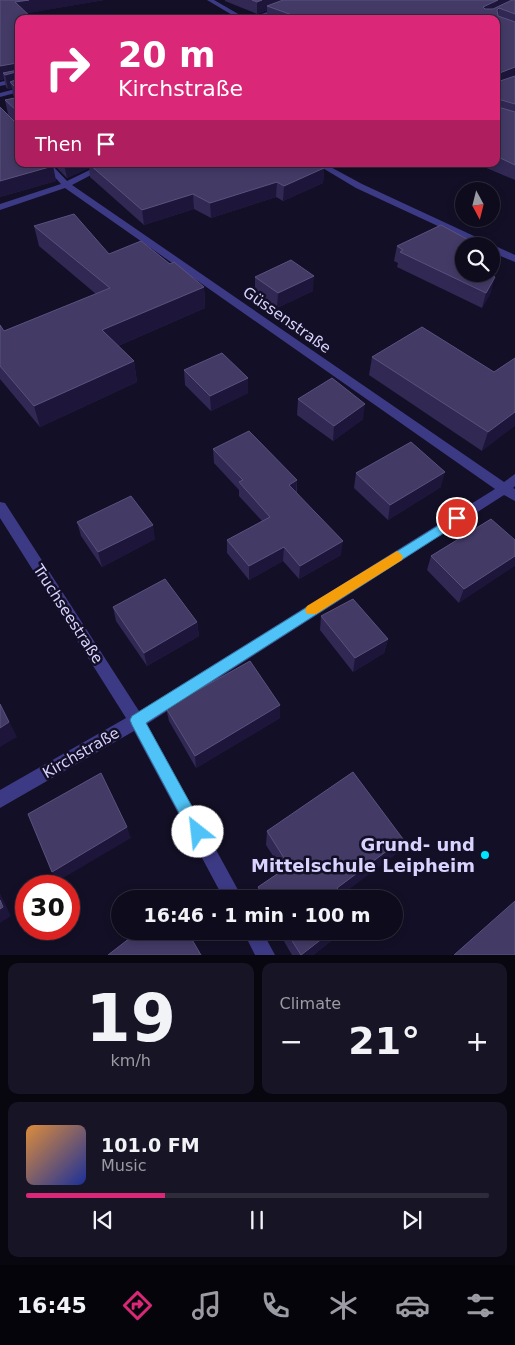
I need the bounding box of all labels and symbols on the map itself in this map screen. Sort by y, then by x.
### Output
north arrow [455,182,500,228]
street label: Güssenstraße [240,283,334,357]
pin [436,497,478,539]
street label: Truchseestraße [29,560,107,667]
street label: Kirchstraße [40,724,122,782]
position arrow [171,805,223,857]
place label: Grund- und Mittelschule Leipheim [251,834,475,876]
marker: Grund- und Mittelschule Leipheim [479,849,491,861]
speed limit sign: 30 [15,875,80,940]

